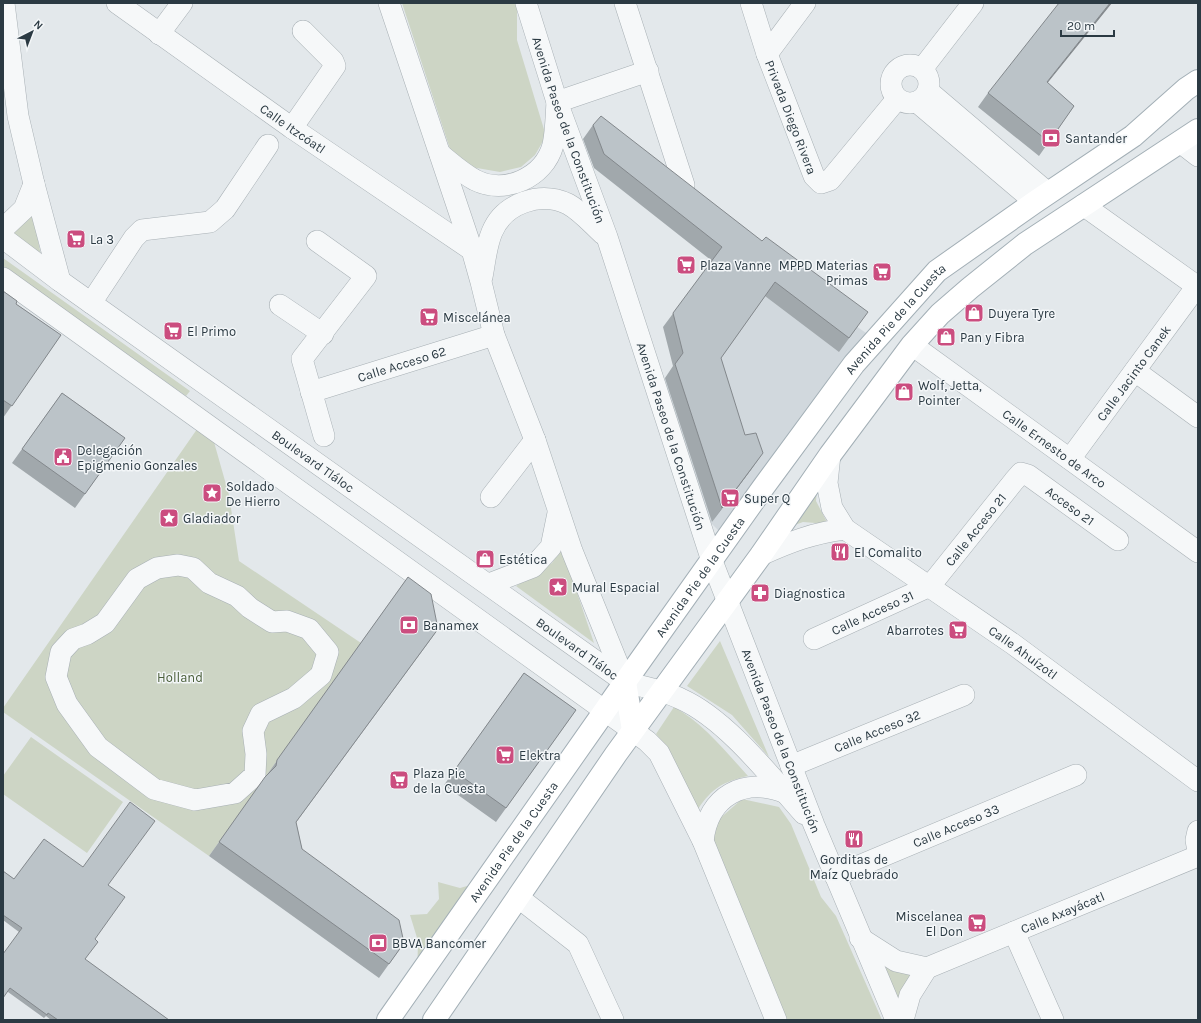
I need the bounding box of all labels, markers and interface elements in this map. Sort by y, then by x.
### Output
north arrow [12,12,52,52]
scale bar [1061,12,1114,38]
text: N [31,17,46,32]
text: 20 m [1067,19,1095,33]
street label: Avenida Paseo de la Constitución [530,35,609,225]
street label: Privada Diego Rivera [763,58,820,176]
street label: Calle Itzcóatl [257,100,329,156]
bank icon: Santander [1040,127,1062,149]
place label: Santander [1065,131,1127,146]
supermarket icon: La 3 [65,228,87,250]
place label: La 3 [90,232,114,247]
supermarket icon: Plaza Vanne [675,254,697,276]
place label: Plaza Vanne [700,258,771,273]
place label: MPPD Materias Primas [779,258,868,288]
street label: Avenida Pie de la Cuesta [842,260,948,377]
supermarket icon: MPPD Materias Primas [871,261,893,283]
shop icon: Duyera Tyre [963,302,985,324]
supermarket icon: Miscelánea [418,306,440,328]
place label: Duyera Tyre [988,306,1055,321]
place label: Miscelánea [443,310,511,325]
supermarket icon: El Primo [162,320,184,342]
street label: Calle Jacinto Canek [1093,322,1173,424]
place label: El Primo [187,324,236,339]
shop icon: Pan y Fibra [935,326,957,348]
place label: Pan y Fibra [960,330,1025,345]
street label: Avenida Paseo de la Constitución [634,340,709,532]
street label: Calle Acceso 62 [356,343,448,385]
place label: Wolf, Jetta, Pointer [918,378,982,408]
shop icon: Wolf, Jetta, Pointer [893,381,915,403]
street label: Calle Ernesto de Arco [1000,406,1109,491]
street label: Boulevard Tláloc [269,426,357,495]
place label: Delegación Epigmenio Gonzales [77,443,198,473]
public building icon: Delegación Epigmenio Gonzales [52,446,74,468]
place label: Soldado De Hierro [226,479,280,509]
place icon: Soldado De Hierro [201,482,223,504]
street label: Acceso 21 [1043,483,1098,528]
supermarket icon: Super Q [719,487,741,509]
street label: Calle Acceso 21 [942,490,1009,569]
place label: Super Q [744,491,790,506]
place icon: Gladiador [158,507,180,529]
place label: Gladiador [183,511,241,526]
street label: Avenida Pie de la Cuesta [652,514,748,640]
restaurant icon: El Comalito [829,541,851,563]
place label: El Comalito [854,545,922,560]
shop icon: Estética [474,548,496,570]
place label: Estética [499,552,547,567]
place icon: Mural Espacial [547,576,569,598]
place label: Mural Espacial [572,580,660,595]
pharmacy icon: Diagnostica [749,582,771,604]
place label: Diagnostica [774,586,845,601]
street label: Calle Acceso 31 [829,587,916,638]
bank icon: Banamex [398,614,420,636]
street label: Boulevard Tláloc [533,614,622,683]
place label: Banamex [423,618,479,633]
supermarket icon: Abarrotes [947,619,969,641]
street label: Calle Ahuízotl [986,622,1061,682]
place label: Abarrotes [887,623,944,638]
street label: Avenida Paseo de la Constitución [739,646,824,835]
park label: Holland [157,670,203,685]
street label: Calle Acceso 32 [832,706,922,755]
supermarket icon: Elektra [494,744,516,766]
place label: Elektra [519,748,561,763]
place label: Plaza Pie de la Cuesta [413,766,486,796]
supermarket icon: Plaza Pie de la Cuesta [388,769,410,791]
street label: Avenida Pie de la Cuesta [466,778,561,905]
street label: Calle Acceso 33 [910,801,1001,850]
restaurant icon: Gorditas de Maíz Quebrado [843,828,865,850]
place label: Gorditas de Maíz Quebrado [810,852,898,882]
street label: Calle Axayácatl [1018,888,1106,936]
place label: Miscelanea El Don [895,909,963,939]
supermarket icon: Miscelanea El Don [966,912,988,934]
bank icon: BBVA Bancomer [367,932,389,954]
place label: BBVA Bancomer [392,936,486,951]

